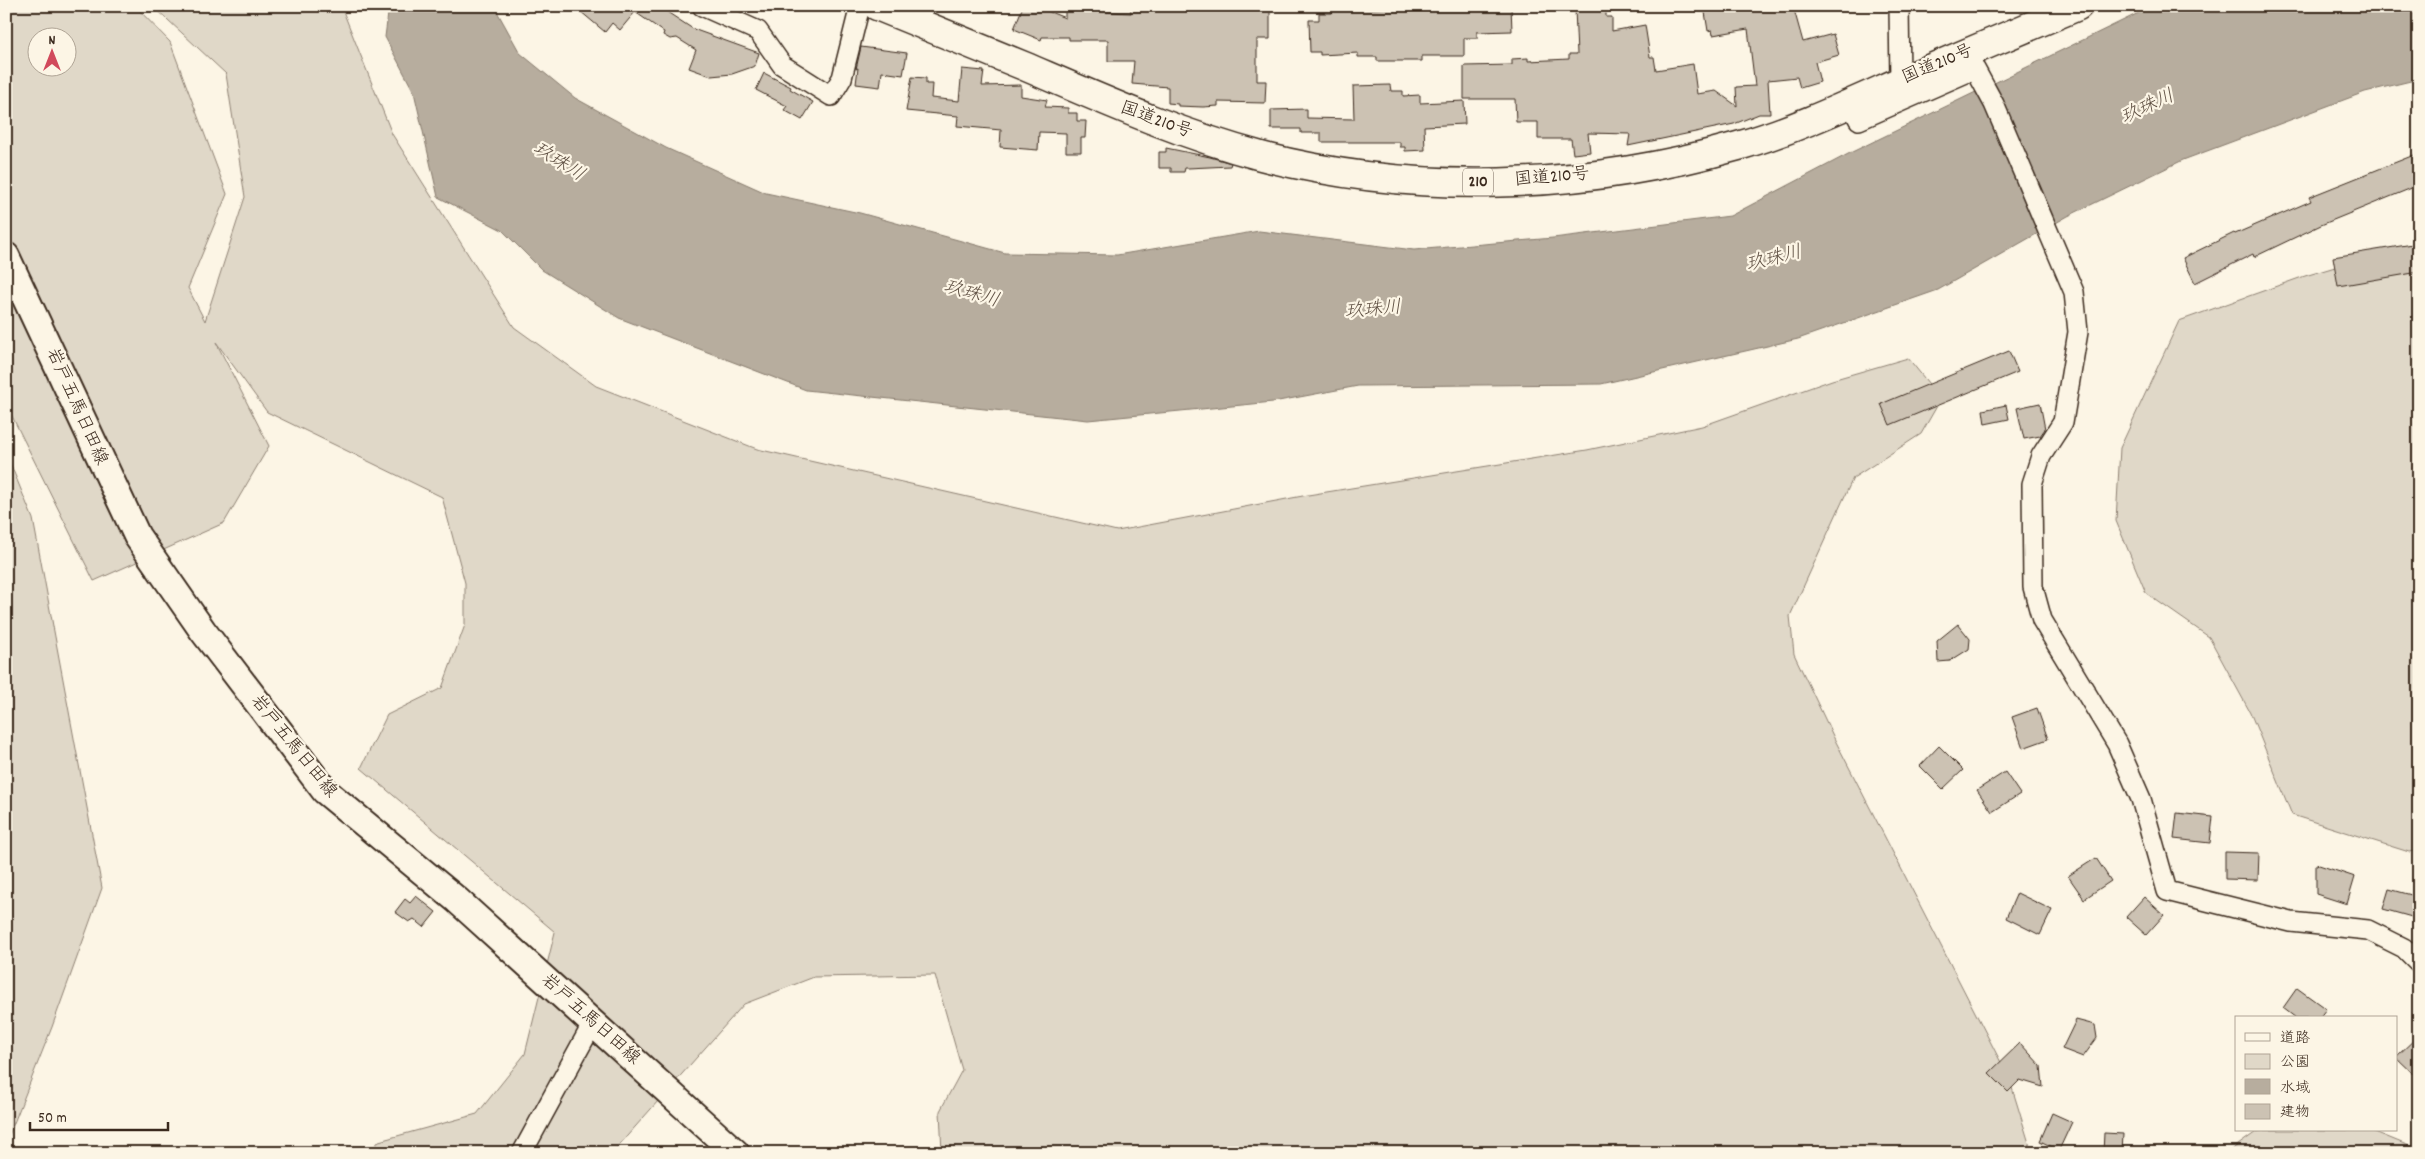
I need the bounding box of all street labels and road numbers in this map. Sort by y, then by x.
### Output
street label: 国道210号 [1898,39,1978,91]
street label: 国道210号 [1116,96,1196,146]
street label: 国道210号 [1513,162,1591,194]
road number: 210 [1463,168,1493,196]
street label: 岩戸五馬日田線 [39,344,113,470]
street label: 岩戸五馬日田線 [244,690,342,804]
street label: 岩戸五馬日田線 [535,969,645,1071]

